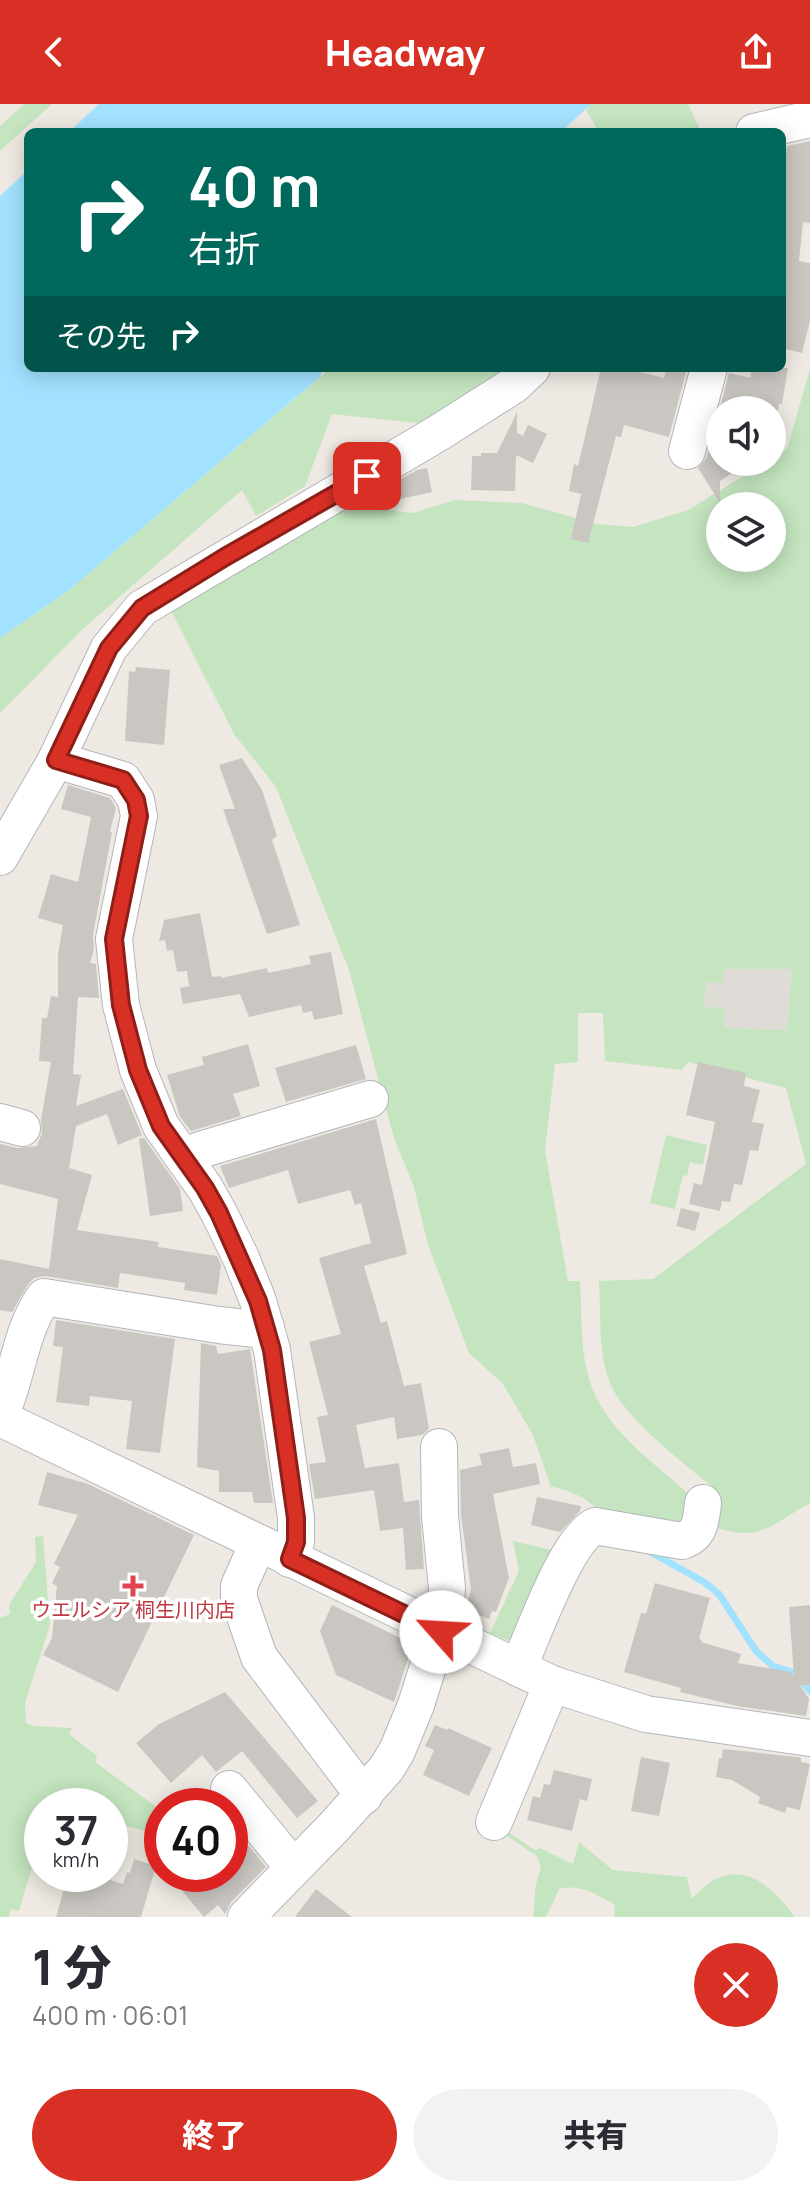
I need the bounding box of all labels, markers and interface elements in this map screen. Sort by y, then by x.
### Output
text: Headway [325,28,485,77]
icon: back [32,30,76,74]
icon: share [734,30,778,74]
text: 40 m [188,147,320,224]
icon: right [56,160,160,264]
text: 右折 [188,224,260,273]
icon: right [162,312,206,356]
text: その先 [56,315,146,356]
map controls [706,396,786,572]
button: sound [706,396,786,476]
pin [333,442,401,510]
icon: arrive [345,454,389,498]
button: layers [706,492,786,572]
marker: ウエルシア 桐生川内店 [124,1577,142,1595]
position arrow [399,1590,483,1674]
place label: ウエルシア 桐生川内店 [31,1596,235,1623]
speed limit sign: 40 [144,1788,248,1892]
text: 37 [54,1802,98,1857]
text: km/h [53,1846,99,1873]
text: 1 分 [32,1934,111,1999]
button: close [694,1943,778,2027]
text: 400 m · 06:01 [32,1997,188,2033]
button: 終了 [32,2089,397,2181]
button: 共有 [413,2089,778,2181]

